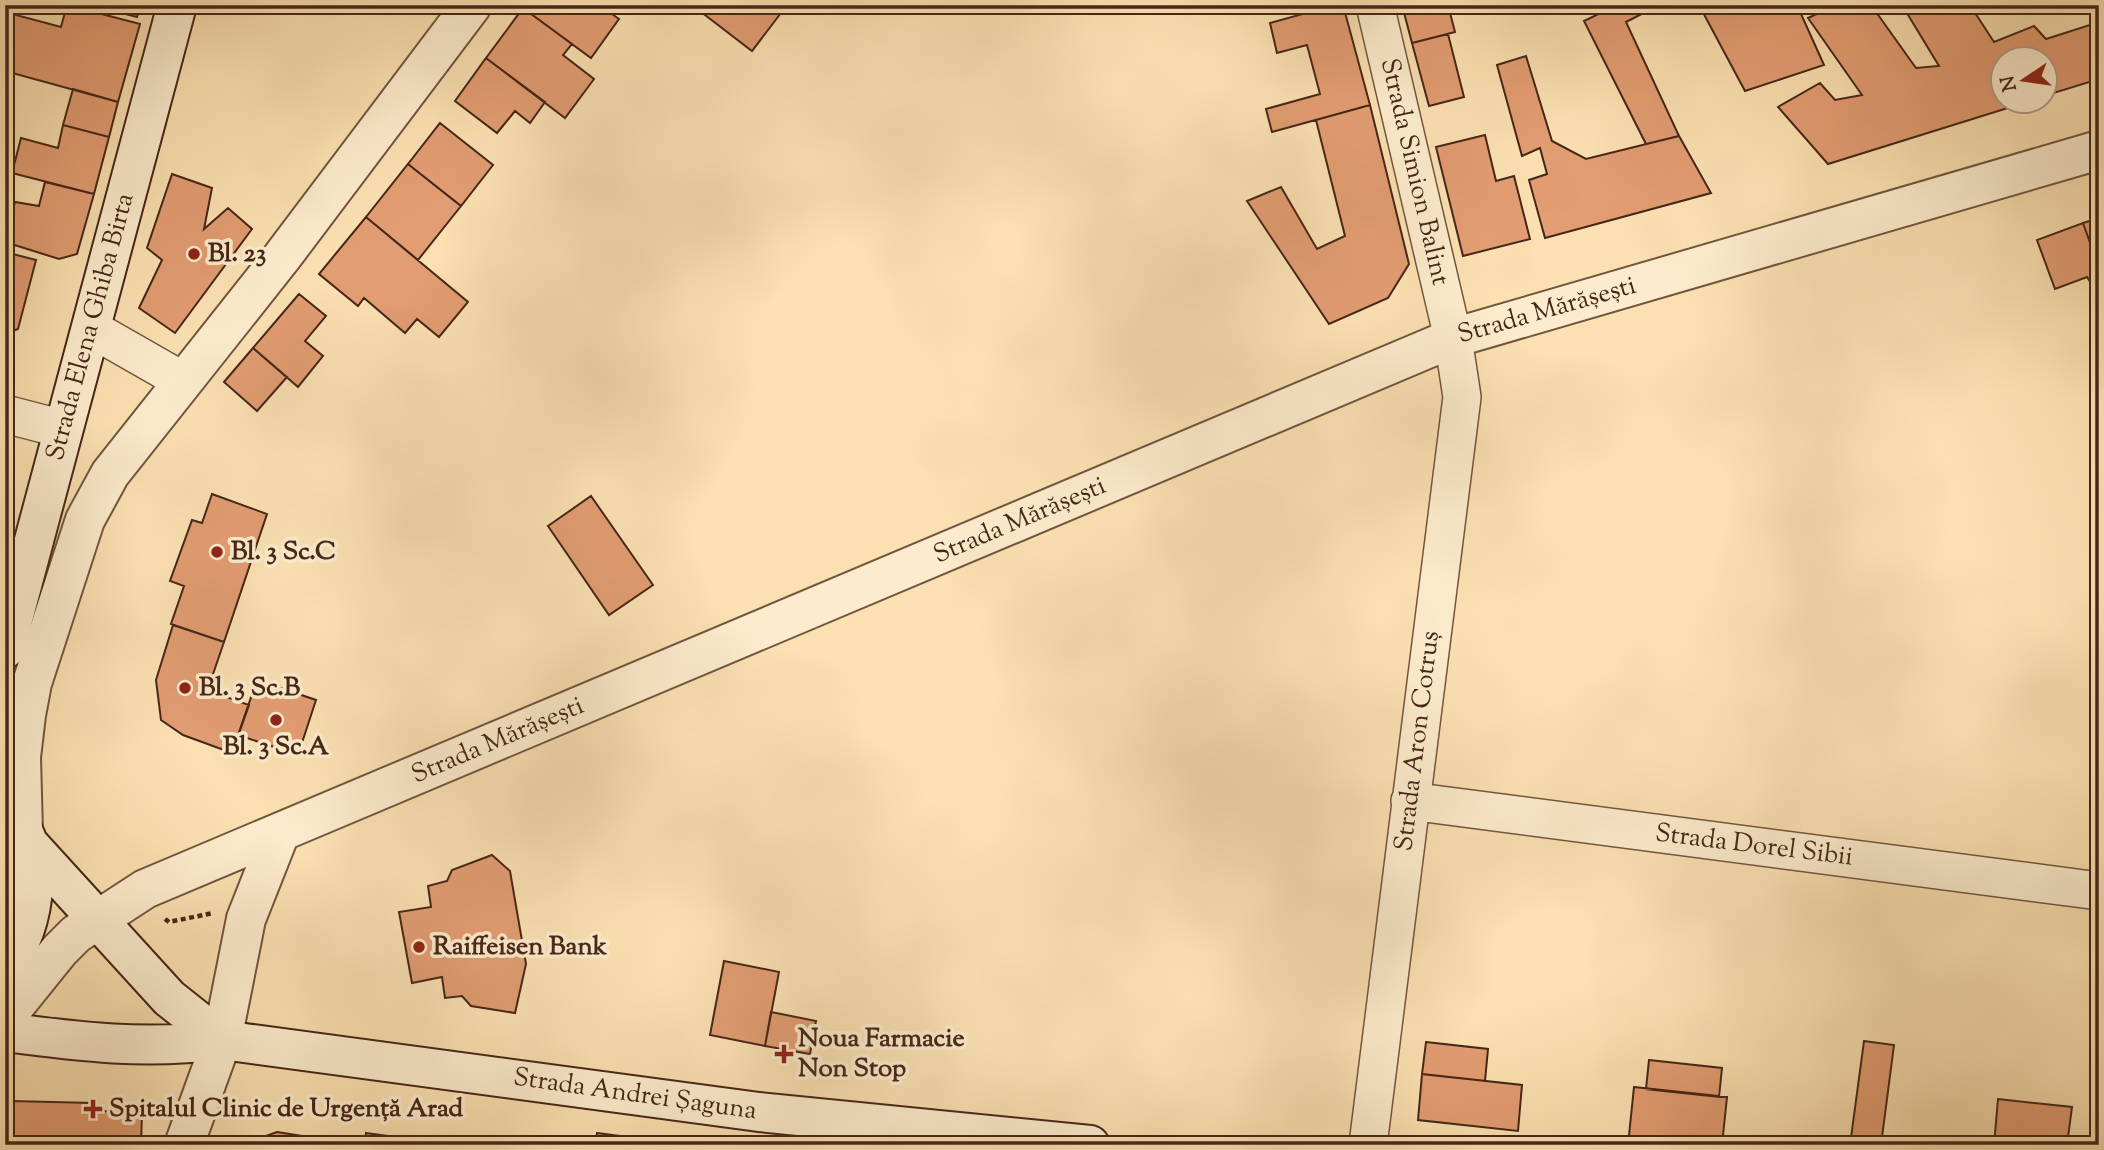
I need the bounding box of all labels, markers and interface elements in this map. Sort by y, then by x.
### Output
north arrow [1988,46,2058,116]
street label: Strada Simion Balint [1370,55,1458,289]
text: N [1995,73,2025,94]
street label: Strada Elena Ghiba Birta [37,189,145,465]
place label: Bl. 23 [208,236,266,273]
marker: Bl. 23 [186,246,202,262]
street label: Strada Mărășești [1453,268,1641,354]
street label: Strada Mărășești [928,468,1112,574]
place label: Bl. 3 Sc.C [231,534,336,571]
marker: Bl. 3 Sc.C [209,544,225,560]
street label: Strada Aron Cotruș [1386,629,1450,853]
place label: Bl. 3 Sc.B [199,670,301,707]
marker: Bl. 3 Sc.B [177,680,193,696]
street label: Strada Mărășești [406,688,590,794]
marker: Bl. 3 Sc.A [268,712,284,728]
place label: Bl. 3 Sc.A [223,729,330,766]
street label: Strada Dorel Sibii [1653,816,1855,876]
place label: Raiffeisen Bank [433,929,608,966]
marker: Raiffeisen Bank [411,939,427,955]
place label: Noua Farmacie Non Stop [798,1021,965,1088]
marker: Noua Farmacie Non Stop [776,1046,792,1062]
street label: Strada Andrei Șaguna [511,1060,759,1130]
place label: Spitalul Clinic de Urgență Arad [109,1091,464,1128]
marker: Spitalul Clinic de Urgență Arad [83,1099,103,1119]

